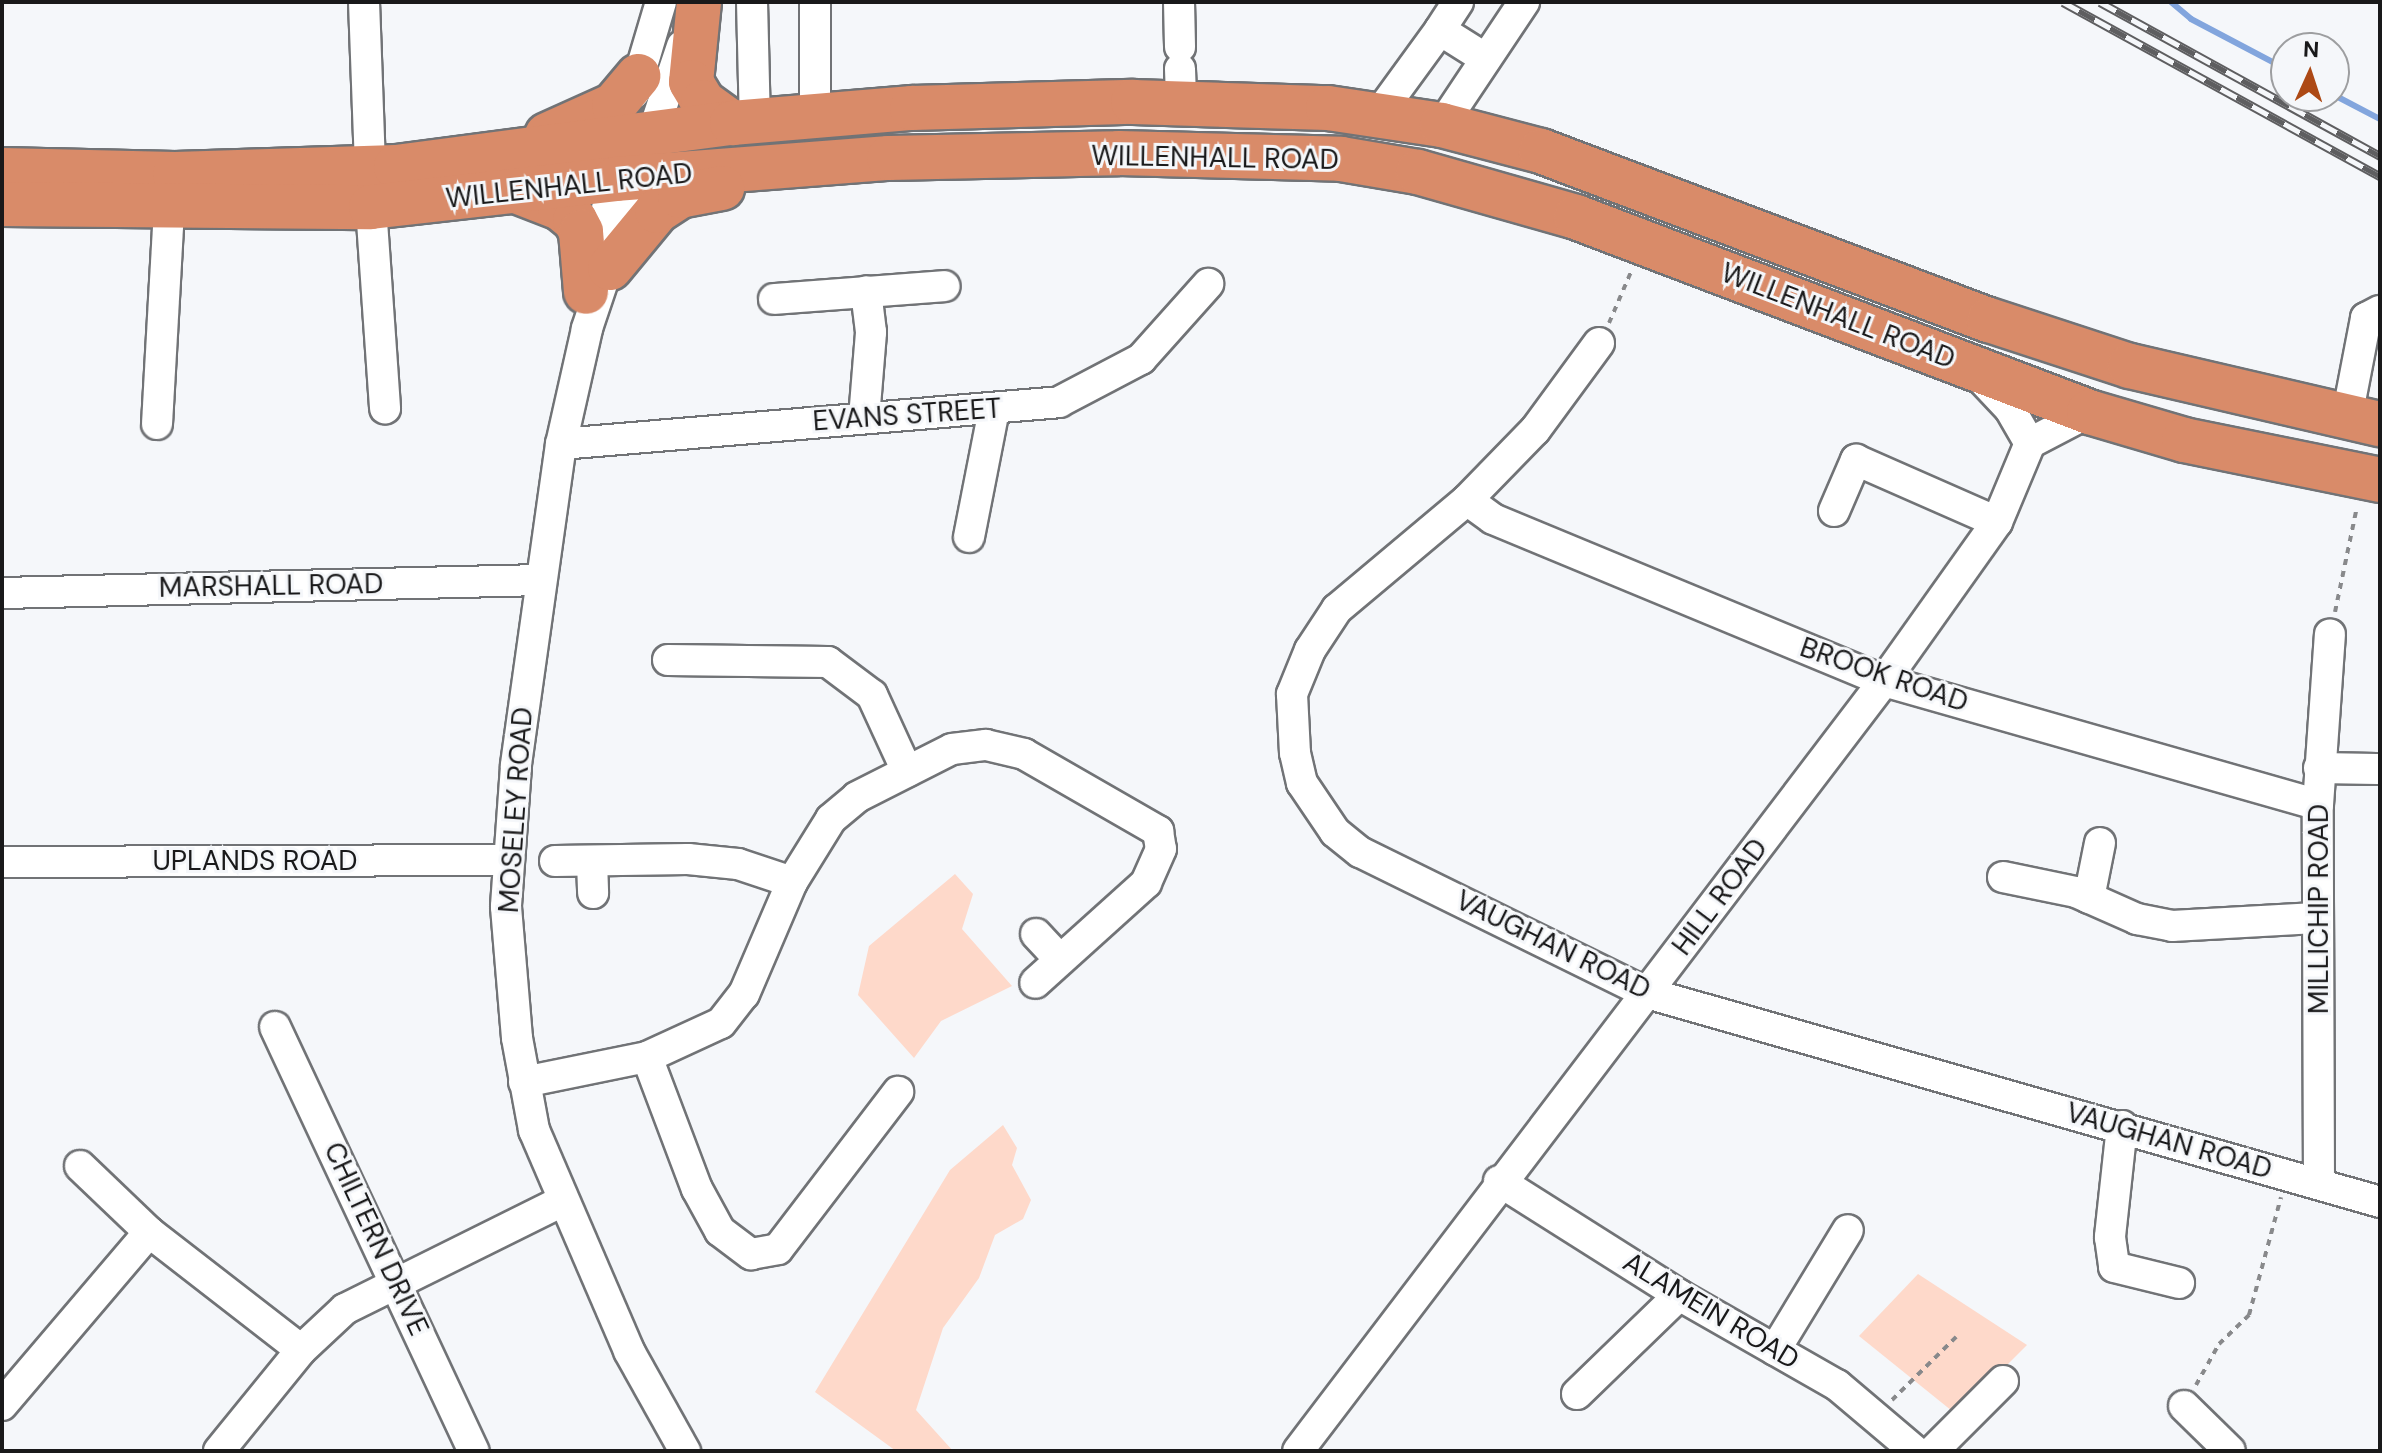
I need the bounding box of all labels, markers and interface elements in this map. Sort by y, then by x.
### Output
north arrow [2270,32,2350,112]
text: N [2302,35,2320,64]
street label: WILLENHALL ROAD [1091,139,1339,177]
street label: WILLENHALL ROAD [444,156,694,216]
street label: WILLENHALL ROAD [1716,256,1960,376]
street label: EVANS STREET [812,392,1002,438]
street label: MARSHALL ROAD [159,567,383,605]
street label: BROOK ROAD [1796,631,1972,719]
street label: MOSELEY ROAD [492,706,540,914]
street label: MILLICHIP ROAD [2302,804,2336,1014]
street label: HILL ROAD [1665,832,1775,962]
street label: UPLANDS ROAD [153,844,357,878]
street label: VAUGHAN ROAD [1450,883,1656,1007]
street label: VAUGHAN ROAD [2062,1096,2276,1186]
street label: CHILTERN DRIVE [317,1137,435,1341]
street label: ALAMEIN ROAD [1617,1245,1805,1377]

